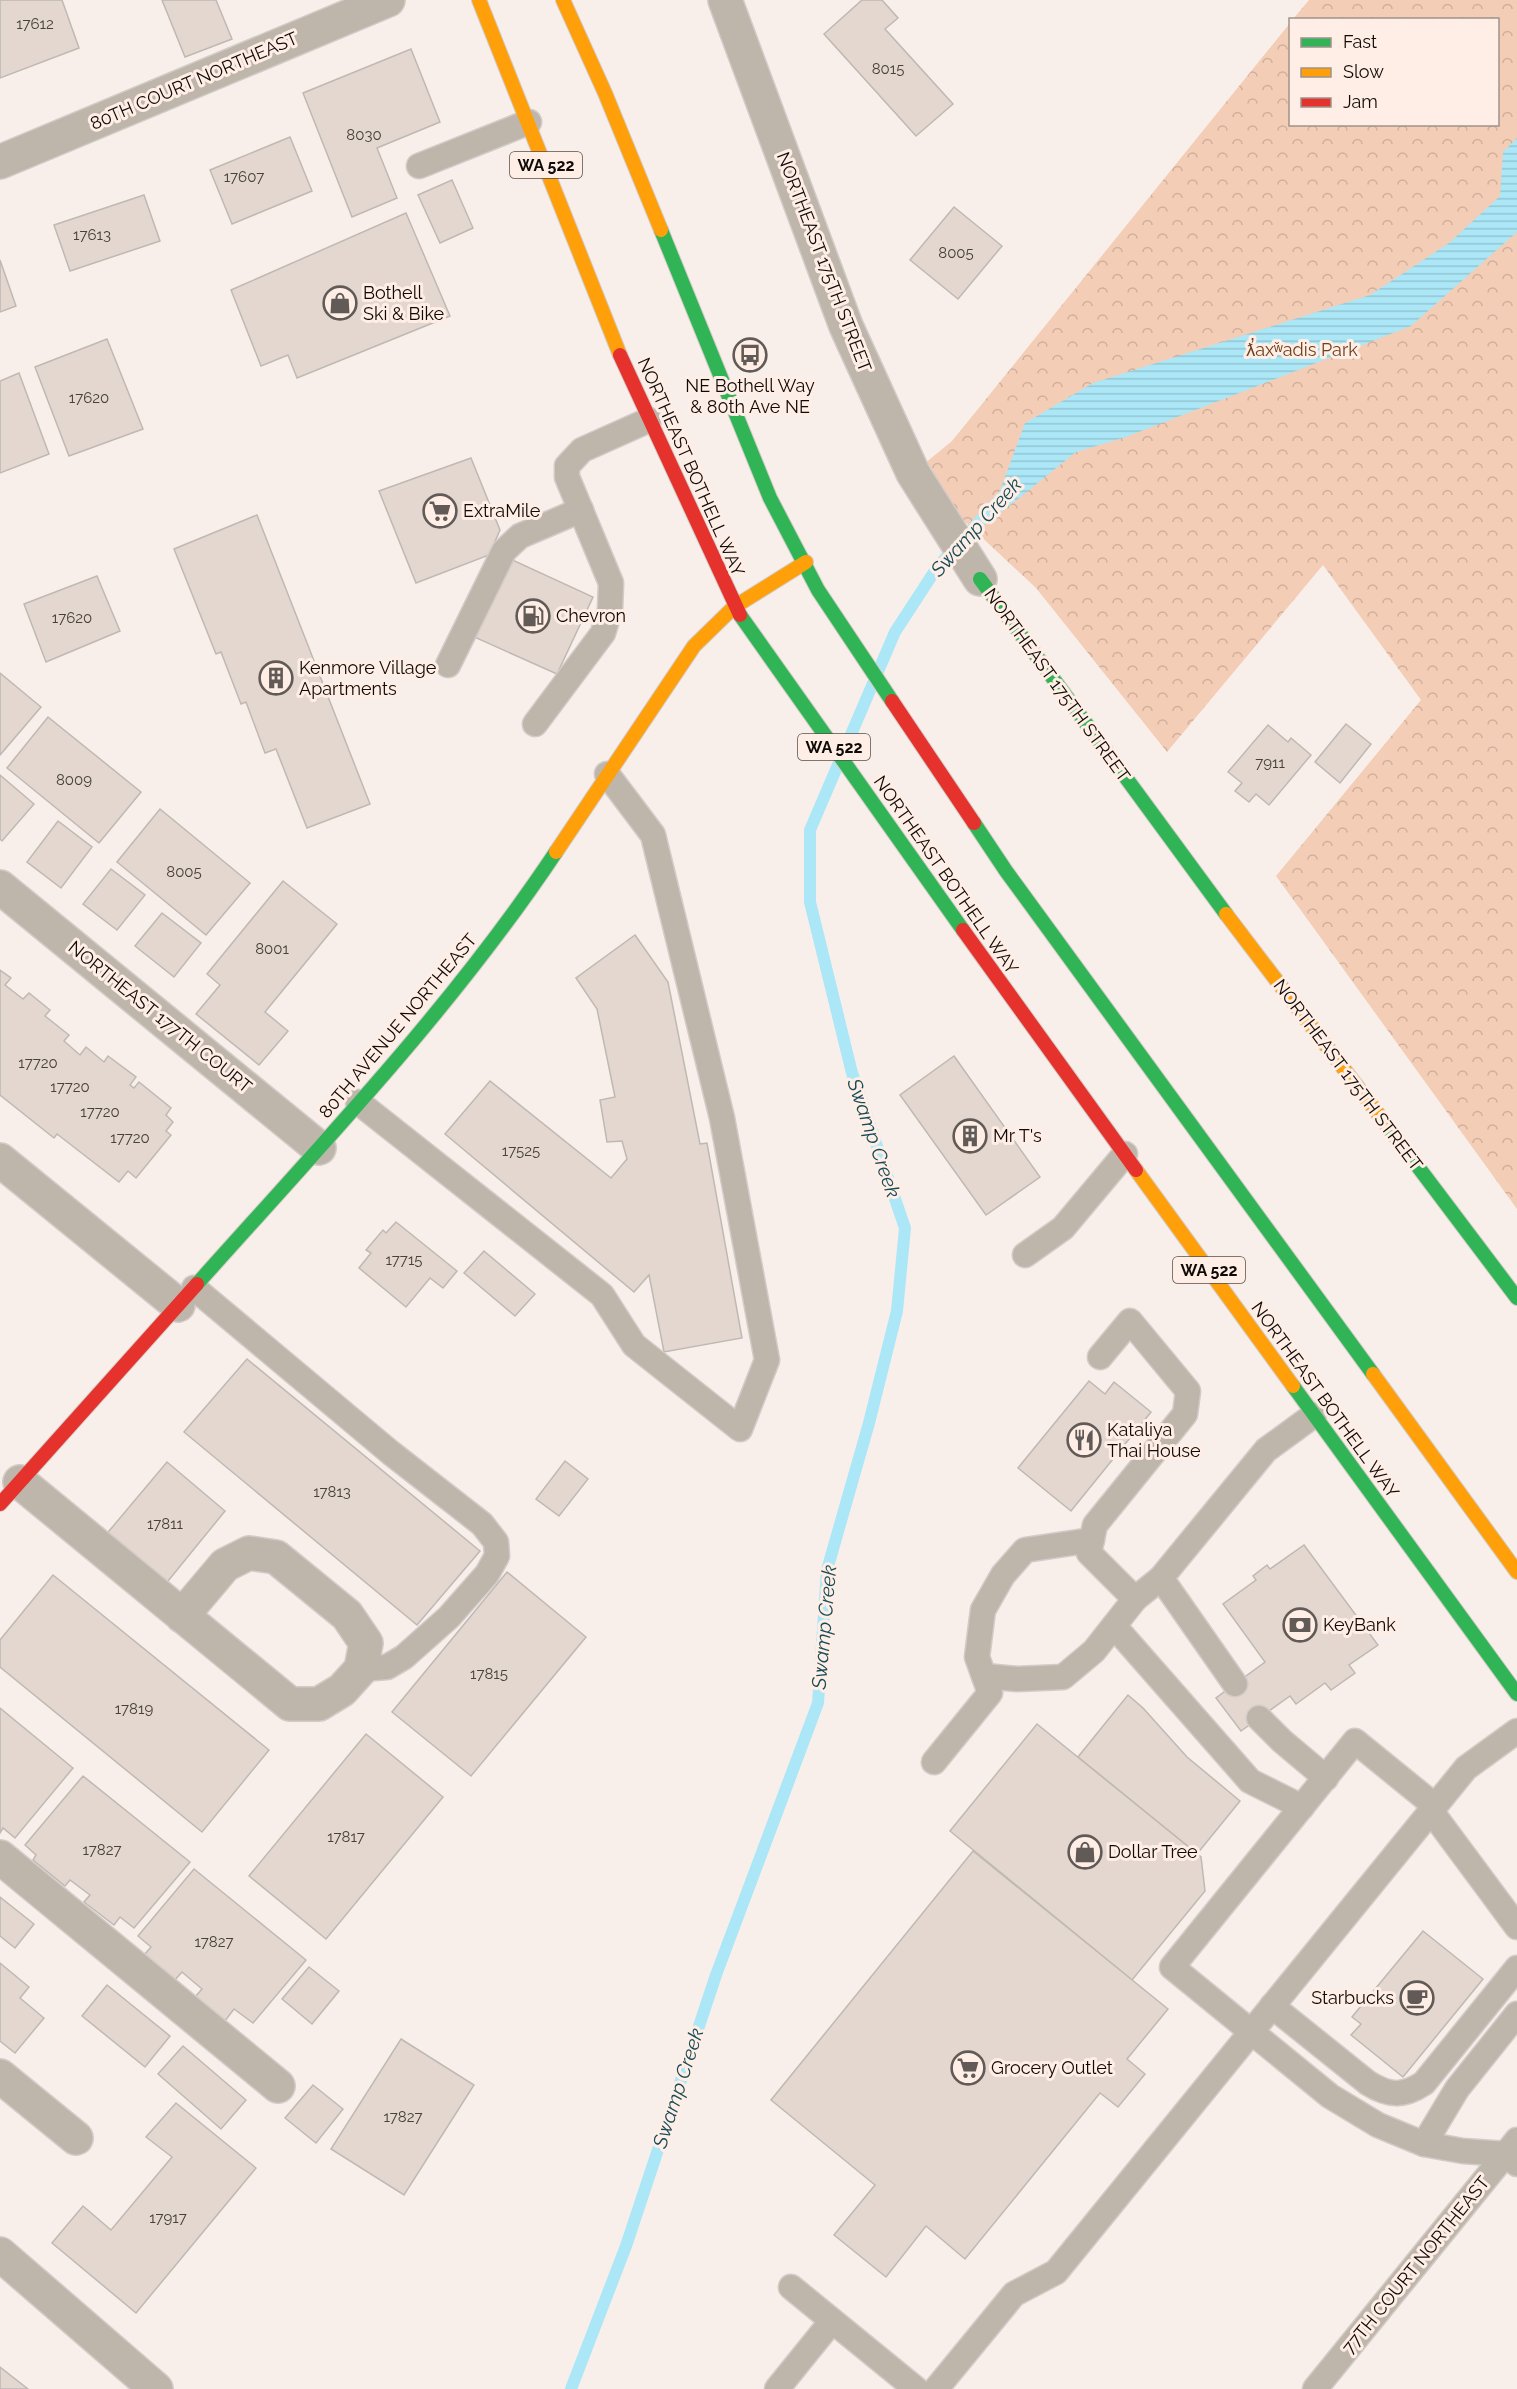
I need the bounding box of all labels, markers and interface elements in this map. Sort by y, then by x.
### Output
house number: 17612 [16,15,54,33]
legend [1289,18,1499,126]
street label: 80TH COURT NORTHEAST [87,27,301,134]
text: Fast [1343,31,1377,52]
house number: 8015 [872,60,904,78]
text: Slow [1343,61,1384,82]
text: Jam [1343,91,1378,112]
house number: 8030 [346,126,382,144]
street label: NORTHEAST 175TH STREET [773,149,876,375]
road number: WA 522 [510,152,582,178]
house number: 17607 [224,168,264,186]
house number: 17613 [73,226,111,244]
house number: 8005 [938,244,974,262]
place label: Bothell Ski & Bike [363,282,445,324]
shop icon: Bothell Ski & Bike [322,285,358,321]
bus stop icon: NE Bothell Way & 80th Ave NE [732,337,768,373]
park label: ƛ̕ax̌ʷadis Park [1246,338,1358,360]
street label: NORTHEAST BOTHELL WAY [634,354,749,580]
place label: NE Bothell Way & 80th Ave NE [685,375,815,417]
house number: 17620 [69,389,109,407]
water label: Swamp Creek [925,472,1027,582]
supermarket icon: ExtraMile [422,493,458,529]
place label: ExtraMile [463,500,541,521]
street label: NORTHEAST 175TH STREET [980,584,1135,785]
fuel station icon: Chevron [515,598,551,634]
place label: Chevron [556,605,626,626]
house number: 17620 [52,609,92,627]
place label: Kenmore Village Apartments [299,657,437,699]
building icon: Kenmore Village Apartments [258,660,294,696]
road number: WA 522 [798,734,870,760]
house number: 7911 [1255,754,1285,772]
house number: 8009 [56,771,92,789]
street label: NORTHEAST BOTHELL WAY [870,772,1023,978]
house number: 8005 [166,863,202,881]
street label: 80TH AVENUE NORTHEAST [314,929,481,1122]
street label: NORTHEAST 177TH COURT [64,936,256,1097]
house number: 8001 [255,940,289,958]
street label: NORTHEAST 175TH STREET [1270,975,1427,1174]
house number: 17720 [18,1054,58,1072]
water label: Swamp Creek [842,1074,906,1201]
house number: 17720 [50,1078,90,1096]
house number: 17720 [80,1103,120,1121]
building icon: Mr T's [952,1118,988,1154]
place label: Mr T's [993,1125,1042,1146]
house number: 17720 [110,1129,150,1147]
house number: 17525 [502,1142,540,1160]
house number: 17715 [386,1251,423,1269]
road number: WA 522 [1173,1257,1245,1283]
street label: NORTHEAST BOTHELL WAY [1247,1298,1404,1502]
place label: Kataliya Thai House [1107,1419,1201,1461]
restaurant icon: Kataliya Thai House [1066,1422,1102,1458]
house number: 17813 [313,1483,351,1501]
house number: 17811 [147,1515,184,1533]
water label: Swamp Creek [807,1564,841,1691]
bank icon: KeyBank [1282,1607,1318,1643]
place label: KeyBank [1323,1614,1396,1635]
house number: 17815 [470,1665,508,1683]
house number: 17819 [115,1700,153,1718]
house number: 17817 [327,1828,365,1846]
shop icon: Dollar Tree [1067,1834,1103,1870]
house number: 17827 [82,1841,122,1859]
place label: Dollar Tree [1108,1841,1198,1862]
house number: 17827 [194,1933,234,1951]
cafe icon: Starbucks [1399,1980,1435,2016]
place label: Starbucks [1311,1987,1394,2008]
water label: Swamp Creek [647,2025,709,2152]
supermarket icon: Grocery Outlet [950,2050,986,2086]
place label: Grocery Outlet [991,2057,1113,2078]
house number: 17827 [383,2108,423,2126]
street label: 77TH COURT NORTHEAST [1338,2172,1494,2358]
house number: 17917 [149,2209,187,2227]

